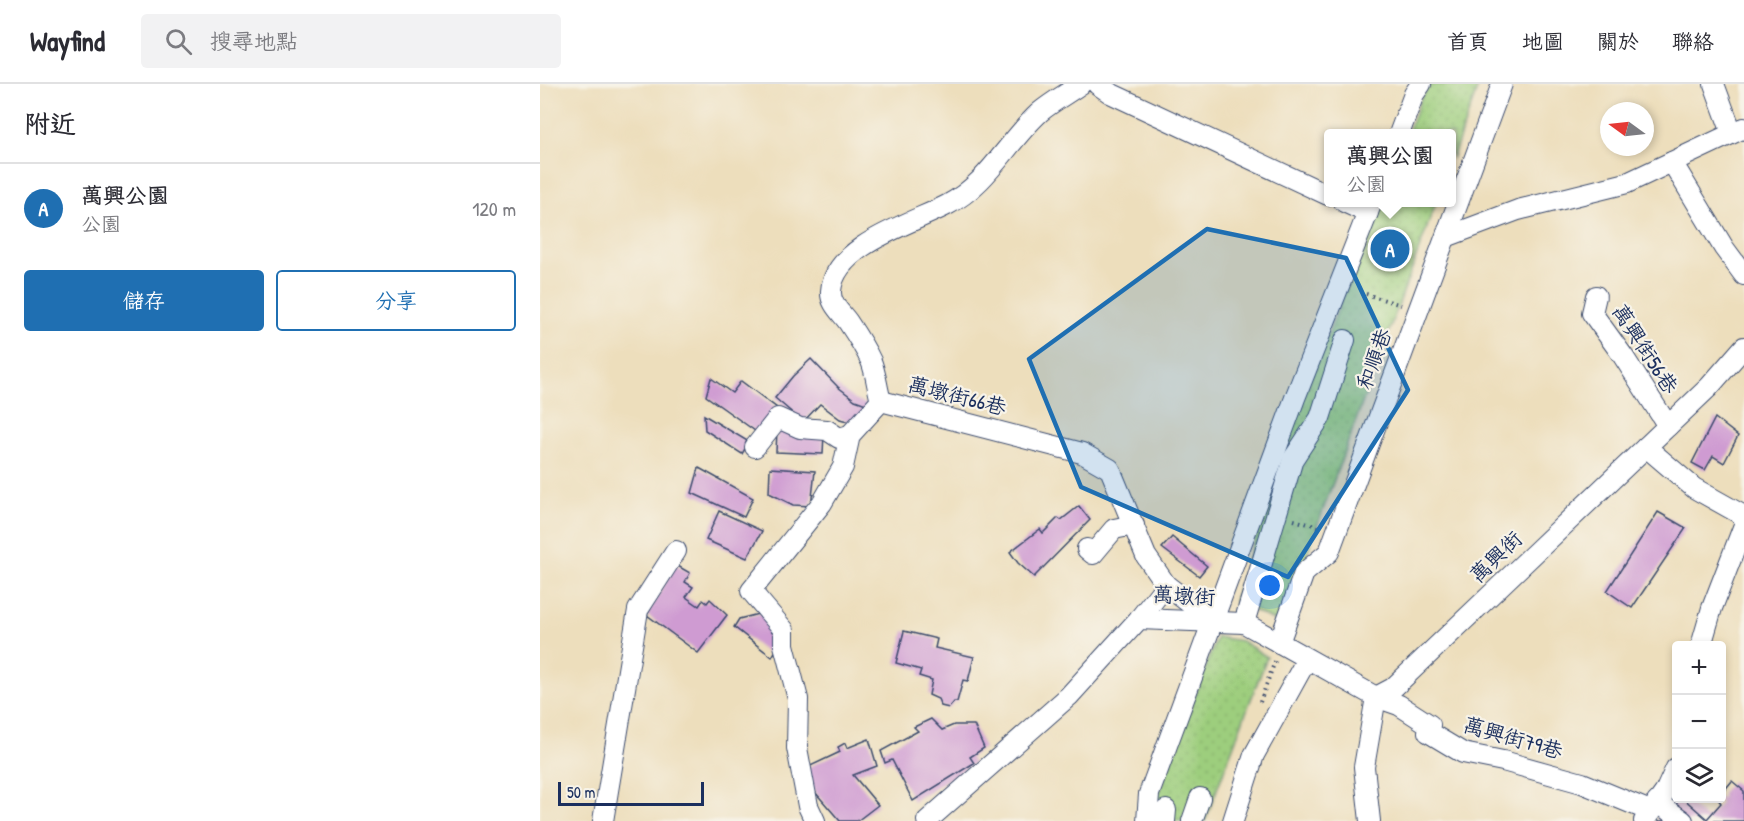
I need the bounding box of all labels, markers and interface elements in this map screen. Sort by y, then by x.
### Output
search box [141,14,561,68]
text: Wayfind [30,22,105,60]
icon: search [162,25,195,58]
text: 搜尋地點 [210,26,298,56]
text: 首頁 [1447,27,1489,56]
text: 地圖 [1522,27,1564,56]
text: 關於 [1597,27,1639,56]
text: 聯絡 [1672,27,1714,56]
north arrow [1600,102,1654,156]
text: 附近 [24,106,76,141]
popup [1324,129,1456,207]
text: 萬興公園 [1346,140,1434,170]
text: 公園 [1346,170,1386,197]
text: 萬興公園 [81,180,169,210]
text: A [39,195,48,222]
text: 120 m [472,195,516,222]
text: 公園 [81,210,121,237]
pin: A [1370,226,1410,272]
button: 儲存 [24,270,264,331]
button: 分享 [276,270,516,331]
street label: 萬興街56巷 [1606,298,1685,399]
street label: 和順巷 [1349,324,1398,393]
street label: 萬墩街66巷 [905,369,1010,422]
street label: 萬興街 [1463,524,1528,589]
your location [1255,571,1284,600]
street label: 萬墩街 [1152,579,1216,612]
map controls [1672,641,1726,803]
button: + [1672,641,1726,695]
button: − [1672,695,1726,749]
street label: 萬興街79巷 [1460,710,1566,766]
button: layers [1672,749,1726,803]
scale bar [558,779,704,806]
text: 50 m [567,781,596,803]

